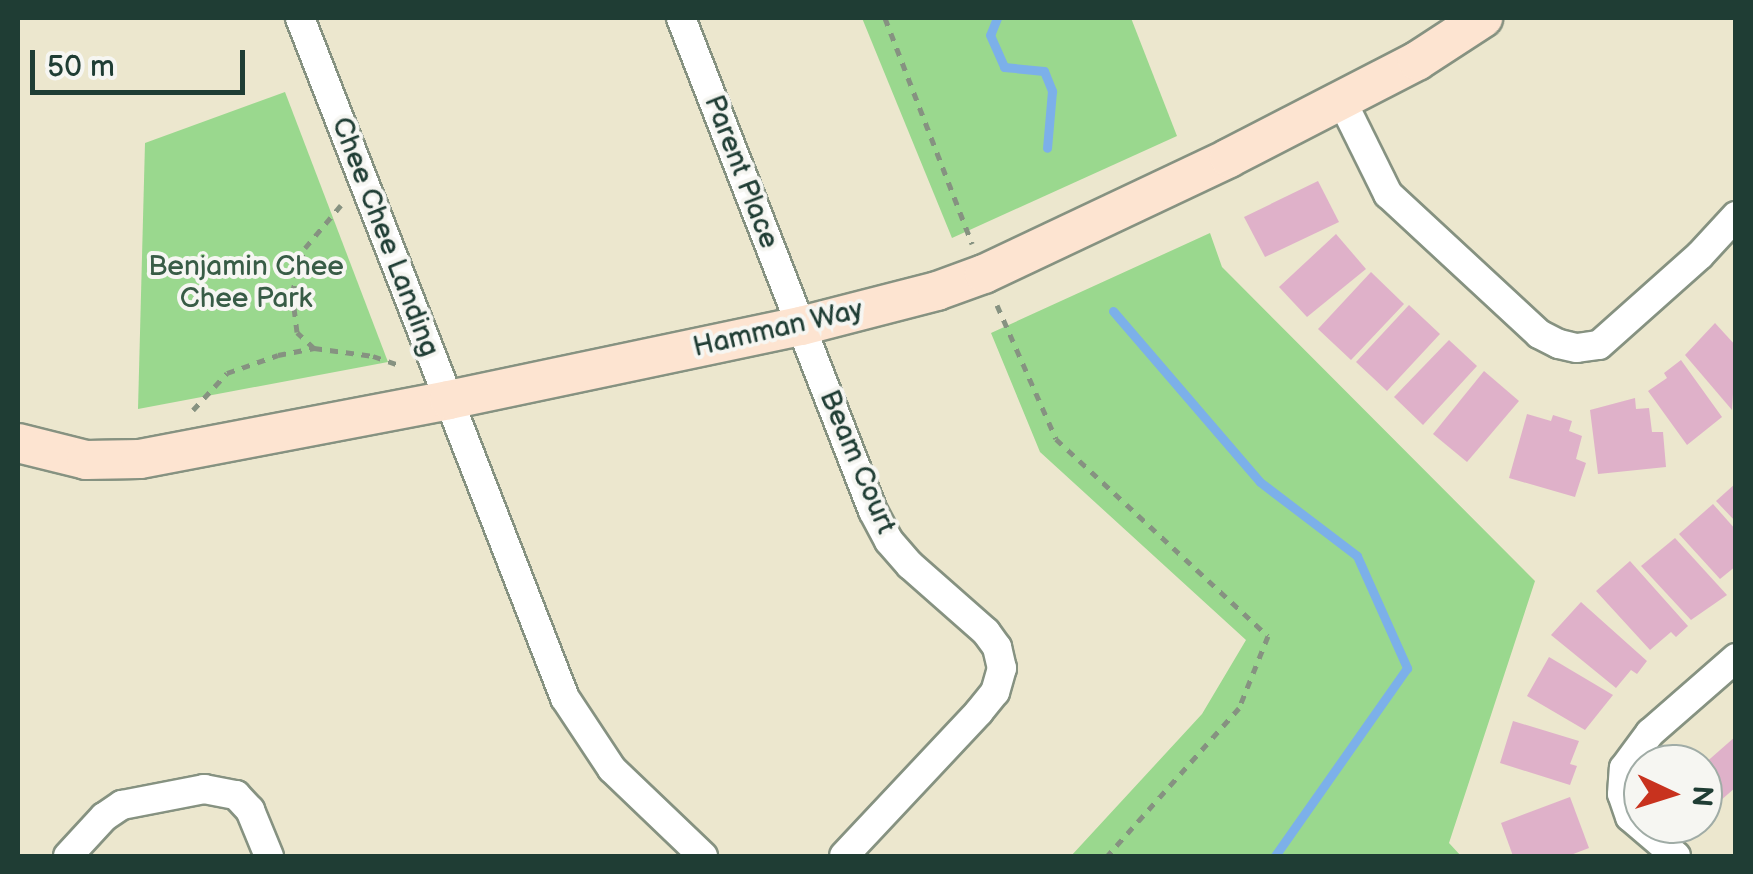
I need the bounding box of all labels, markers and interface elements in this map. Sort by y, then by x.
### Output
scale bar [35,30,250,92]
text: 50 m [47,49,115,85]
street label: Parent Place [696,91,786,253]
street label: Chee Chee Landing [324,113,446,361]
park label: Benjamin Chee Chee Park [148,250,344,316]
street label: Hamman Way [689,293,867,365]
street label: Beam Court [812,385,902,539]
north arrow [1623,744,1723,844]
text: N [1684,784,1719,808]

